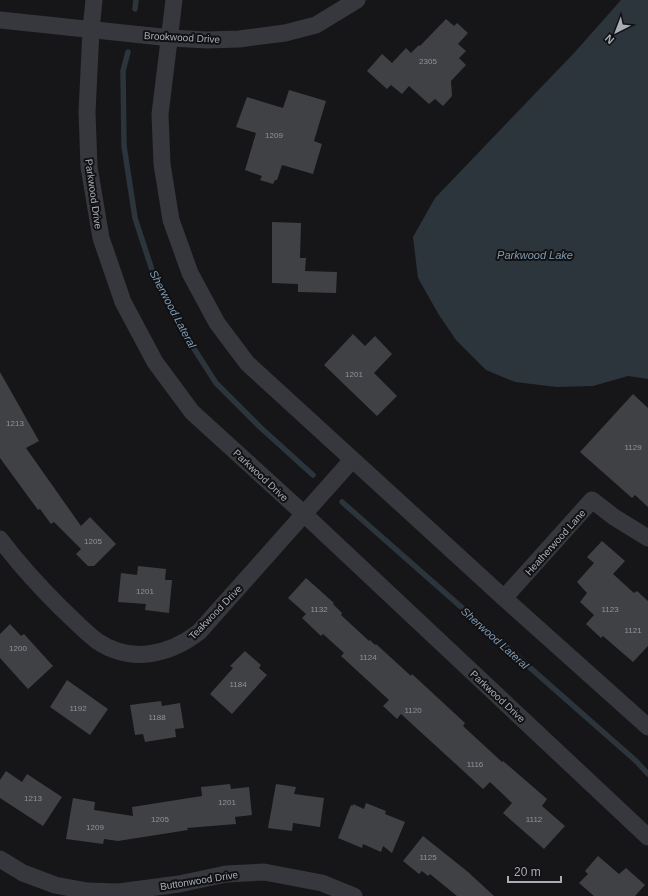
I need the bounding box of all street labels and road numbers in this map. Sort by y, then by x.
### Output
street label: Brookwood Drive [144,30,221,45]
street label: Parkwood Drive [83,158,104,230]
street label: Parkwood Drive [231,447,291,504]
street label: Heatherwood Lane [523,507,588,577]
street label: Teakwood Drive [187,583,244,642]
street label: Parkwood Drive [468,668,528,725]
street label: Buttonwood Drive [159,869,239,892]

